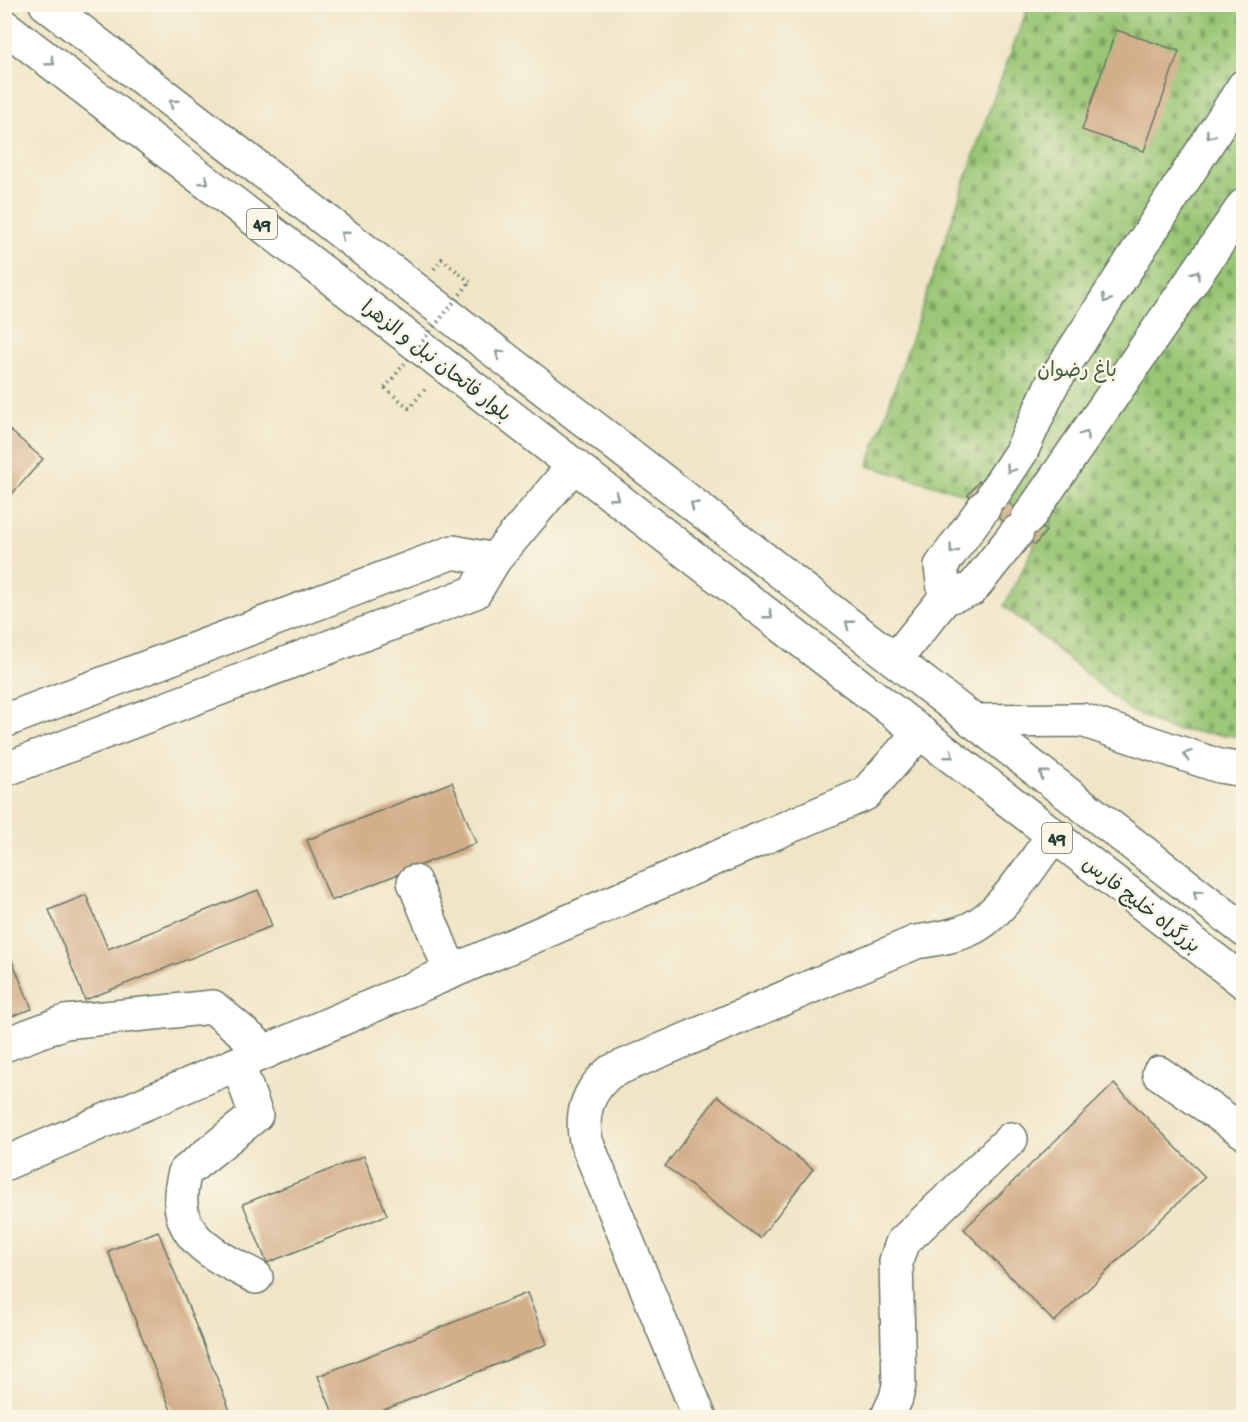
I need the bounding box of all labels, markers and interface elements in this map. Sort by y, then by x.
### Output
one-way arrow [44,54,55,65]
one-way arrow [169,99,180,110]
one-way arrow [1207,128,1218,139]
one-way arrow [199,173,210,184]
road number: 49 [247,209,277,239]
one-way arrow [340,231,351,242]
one-way arrow [1189,270,1200,281]
one-way arrow [1101,293,1113,303]
street label: بلوار فاتحان نبل و الزهرا [355,296,515,428]
one-way arrow [494,351,505,362]
park label: باغ رضوان [1037,359,1117,384]
one-way arrow [1078,430,1089,441]
one-way arrow [1006,462,1017,473]
one-way arrow [608,489,619,500]
one-way arrow [690,502,701,513]
one-way arrow [949,543,960,554]
one-way arrow [763,608,774,619]
one-way arrow [844,621,855,632]
one-way arrow [943,747,954,758]
one-way arrow [1182,750,1193,763]
one-way arrow [1039,771,1050,782]
road number: 49 [1042,823,1072,853]
street label: بزرگراه خلیج فارس [1076,851,1205,960]
one-way arrow [1193,890,1204,901]

